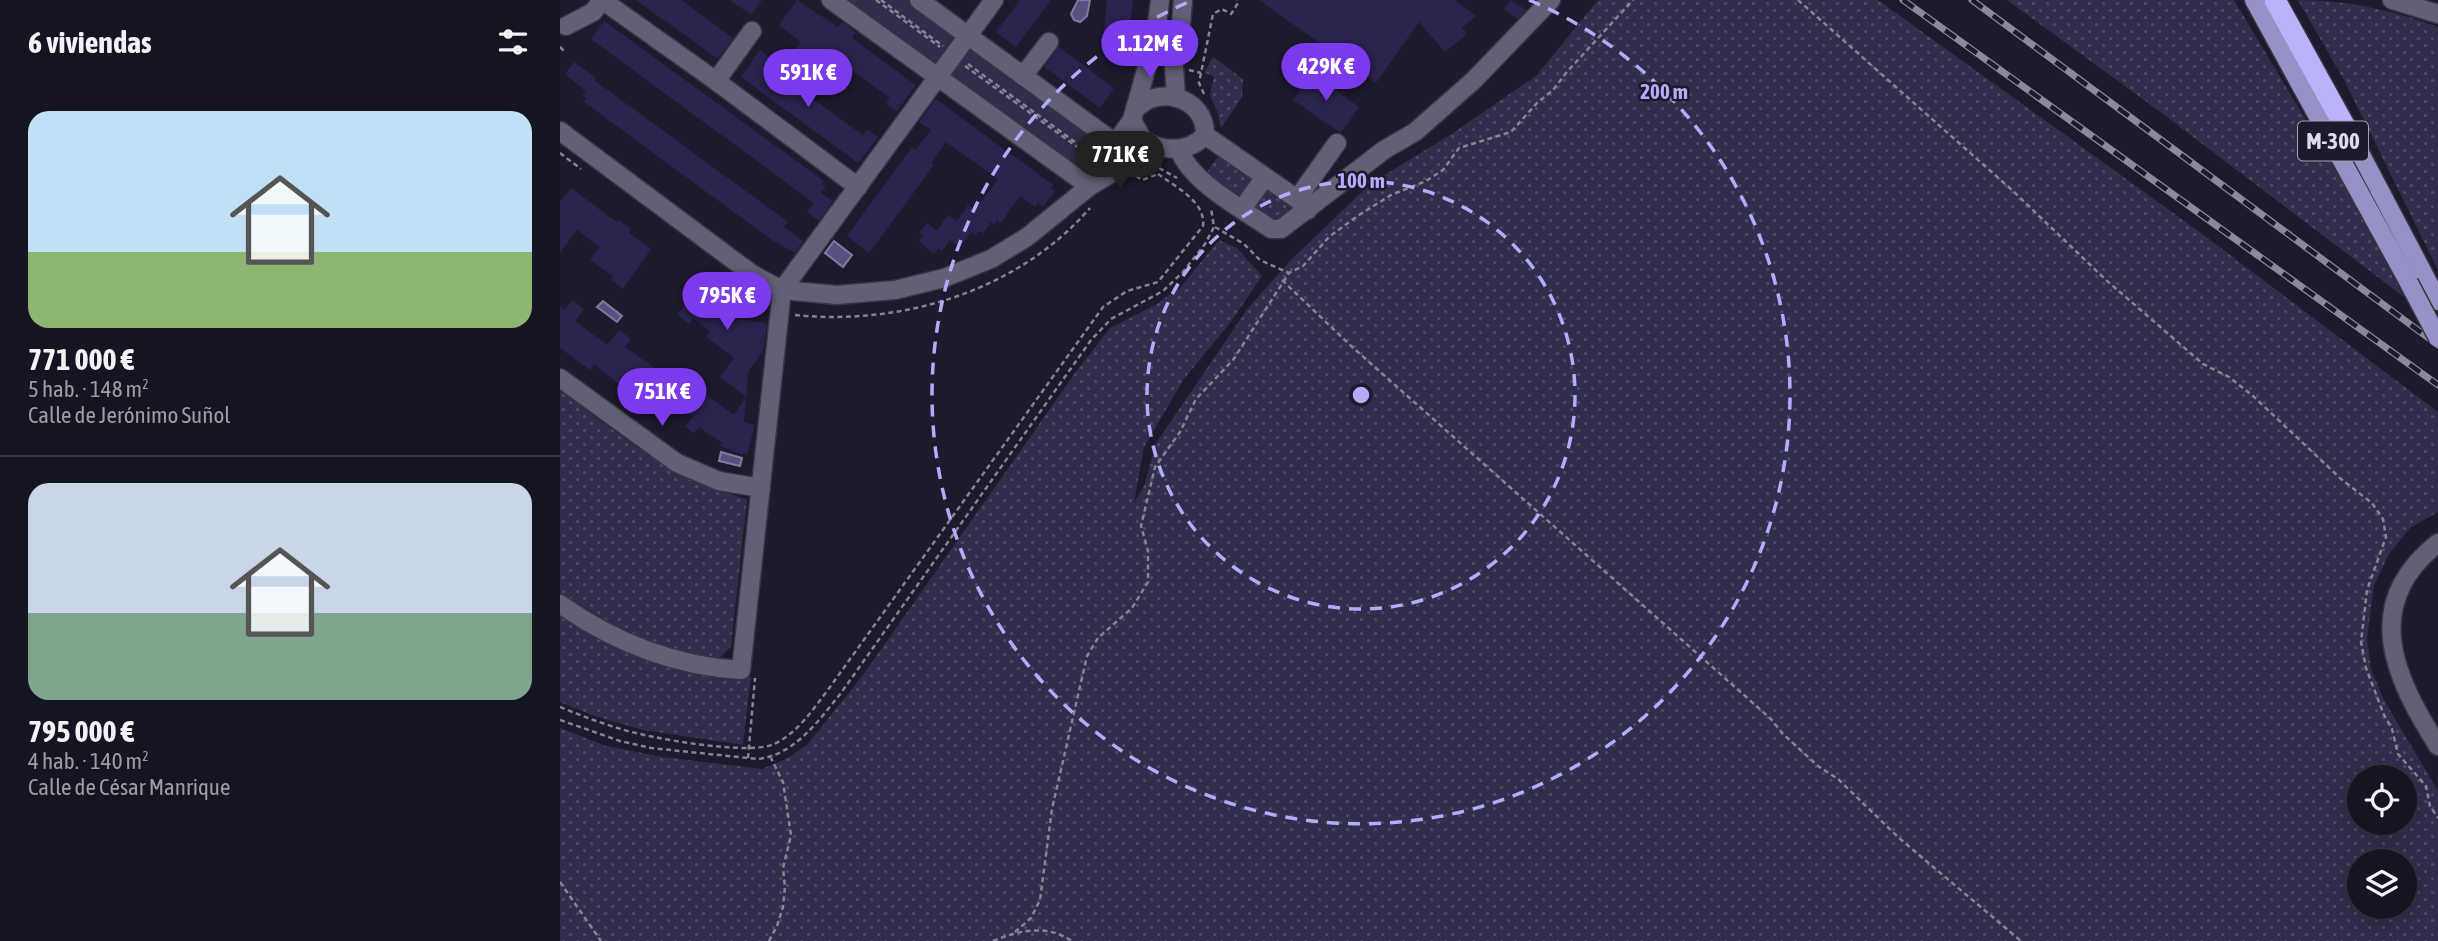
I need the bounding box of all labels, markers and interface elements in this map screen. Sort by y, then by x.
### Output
pin: 1.12M € [1085,20,1215,80]
icon: filters [494,23,532,61]
text: 6 viviendas [28,25,152,59]
text: 1.12M € [1117,30,1183,56]
pin: 429K € [1269,43,1383,103]
pin: 591K € [751,50,865,109]
text: 429K € [1297,53,1355,79]
text: 591K € [779,59,837,85]
text: 200 m [1640,79,1688,103]
road number: M-300 [2298,122,2368,160]
pin: 771K € [1063,132,1177,191]
text: 771K € [1091,141,1149,167]
icon: home [217,157,343,283]
text: 100 m [1337,168,1385,192]
pin: 795K € [670,272,784,332]
text: 795K € [698,282,756,308]
text: 771 000 € [28,342,134,376]
pin: 751K € [605,368,719,428]
text: 5 hab. · 148 m² [28,376,149,402]
text: 751K € [633,378,691,404]
centre of rings [1349,383,1373,407]
text: Calle de Jerónimo Suñol [28,402,230,428]
icon: home [217,529,343,655]
text: 795 000 € [28,714,134,748]
text: 4 hab. · 140 m² [28,748,149,774]
map controls [2347,765,2417,919]
button: locate [2347,765,2417,835]
text: Calle de César Manrique [28,774,230,800]
button: layers [2347,849,2417,919]

